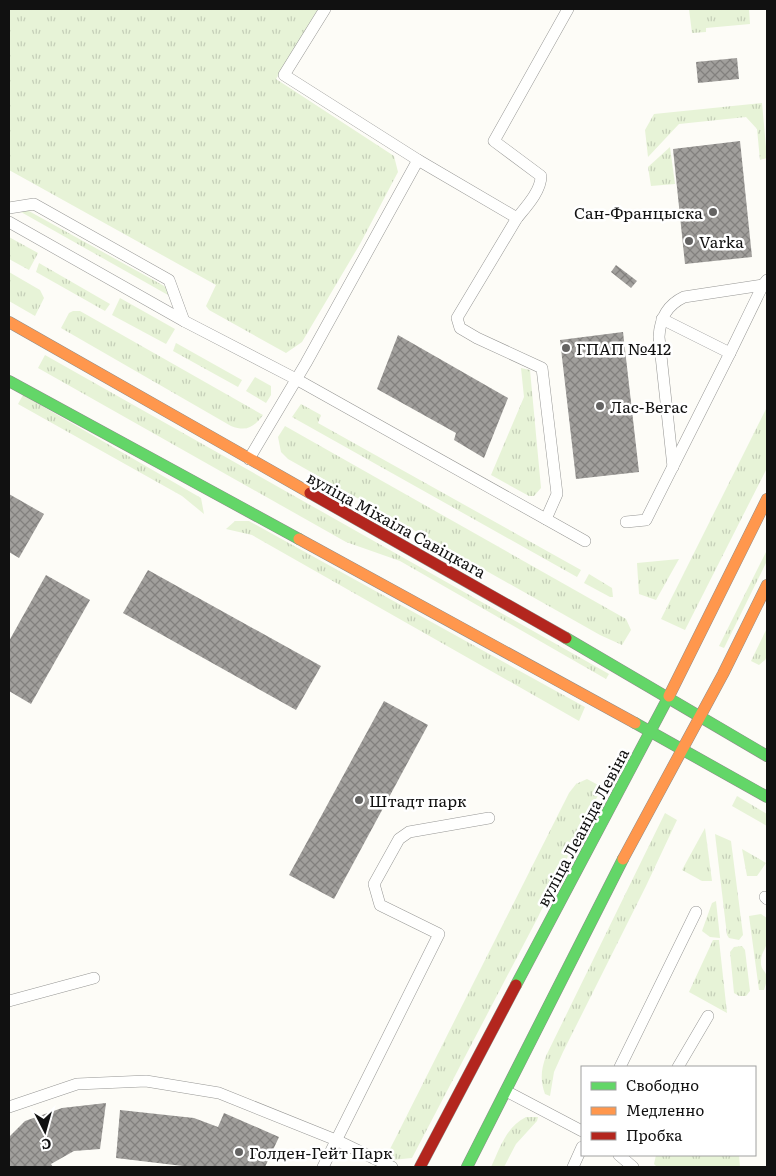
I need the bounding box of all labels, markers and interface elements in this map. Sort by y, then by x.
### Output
place label: Сан-Францыска [574,200,703,224]
marker: Сан-Францыска [707,206,719,218]
place label: Varka [699,229,744,253]
marker: Varka [683,235,695,247]
place label: ГПАП №412 [576,336,671,360]
marker: ГПАП №412 [560,342,572,354]
place label: Лас-Вегас [610,394,688,418]
marker: Лас-Вегас [594,400,606,412]
street label: вуліца Міхаіла Савіцкага [303,465,491,583]
street label: вуліца Леаніда Левіна [530,743,634,911]
place label: Штадт парк [369,788,467,812]
marker: Штадт парк [353,794,365,806]
legend [581,1066,756,1156]
text: Свободно [626,1073,699,1096]
text: Медленно [626,1098,704,1121]
north arrow [20,1106,70,1156]
text: Пробка [626,1123,683,1146]
text: С [40,1134,52,1155]
place label: Голден-Гейт Парк [249,1140,393,1164]
marker: Голден-Гейт Парк [233,1146,245,1158]

